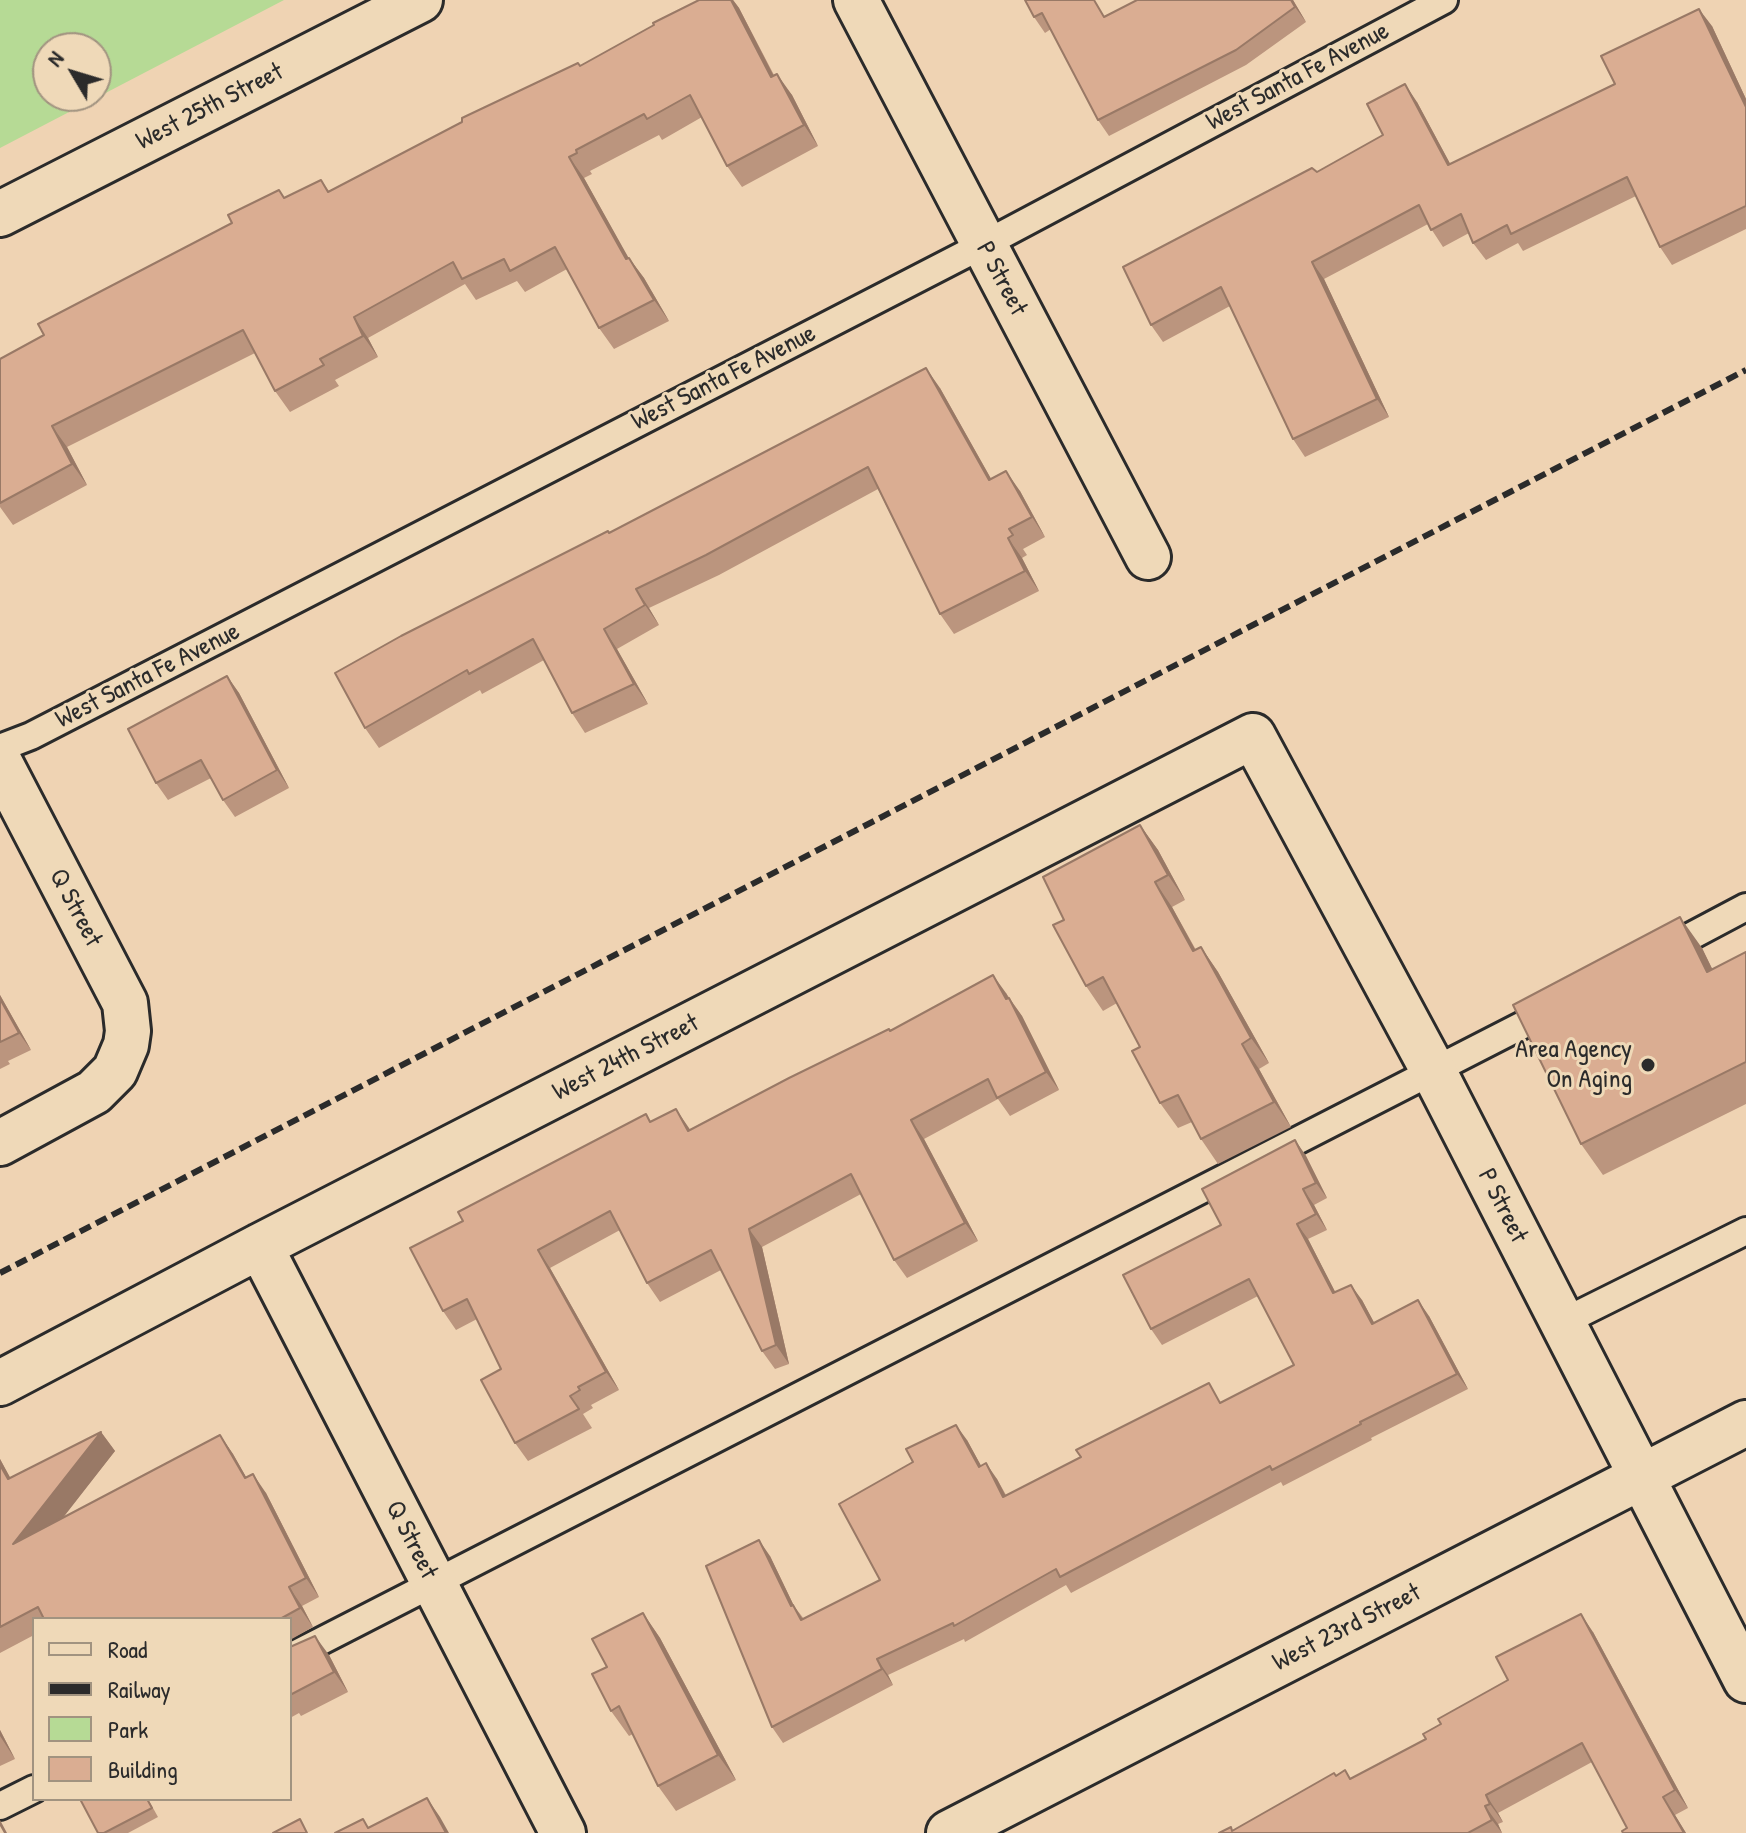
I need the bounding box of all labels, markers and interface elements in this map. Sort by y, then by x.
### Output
street label: West Santa Fe Avenue [1201,16,1395,138]
north arrow [32,32,112,112]
text: N [39,45,70,72]
street label: West 25th Street [131,57,289,157]
street label: P Street [969,237,1033,321]
street label: West Santa Fe Avenue [627,318,821,438]
street label: West Santa Fe Avenue [51,616,245,736]
street label: Q Street [42,864,108,952]
street label: West 24th Street [548,1008,704,1108]
place label: Area Agency On Aging [1515,1034,1632,1096]
marker: Area Agency On Aging [1639,1056,1657,1074]
street label: P Street [1470,1164,1534,1248]
street label: Q Street [378,1496,444,1584]
street label: West 23rd Street [1268,1577,1426,1679]
legend [32,1617,292,1801]
text: Road [108,1633,147,1665]
text: Railway [108,1673,171,1705]
text: Park [108,1713,148,1745]
text: Building [108,1753,178,1785]

